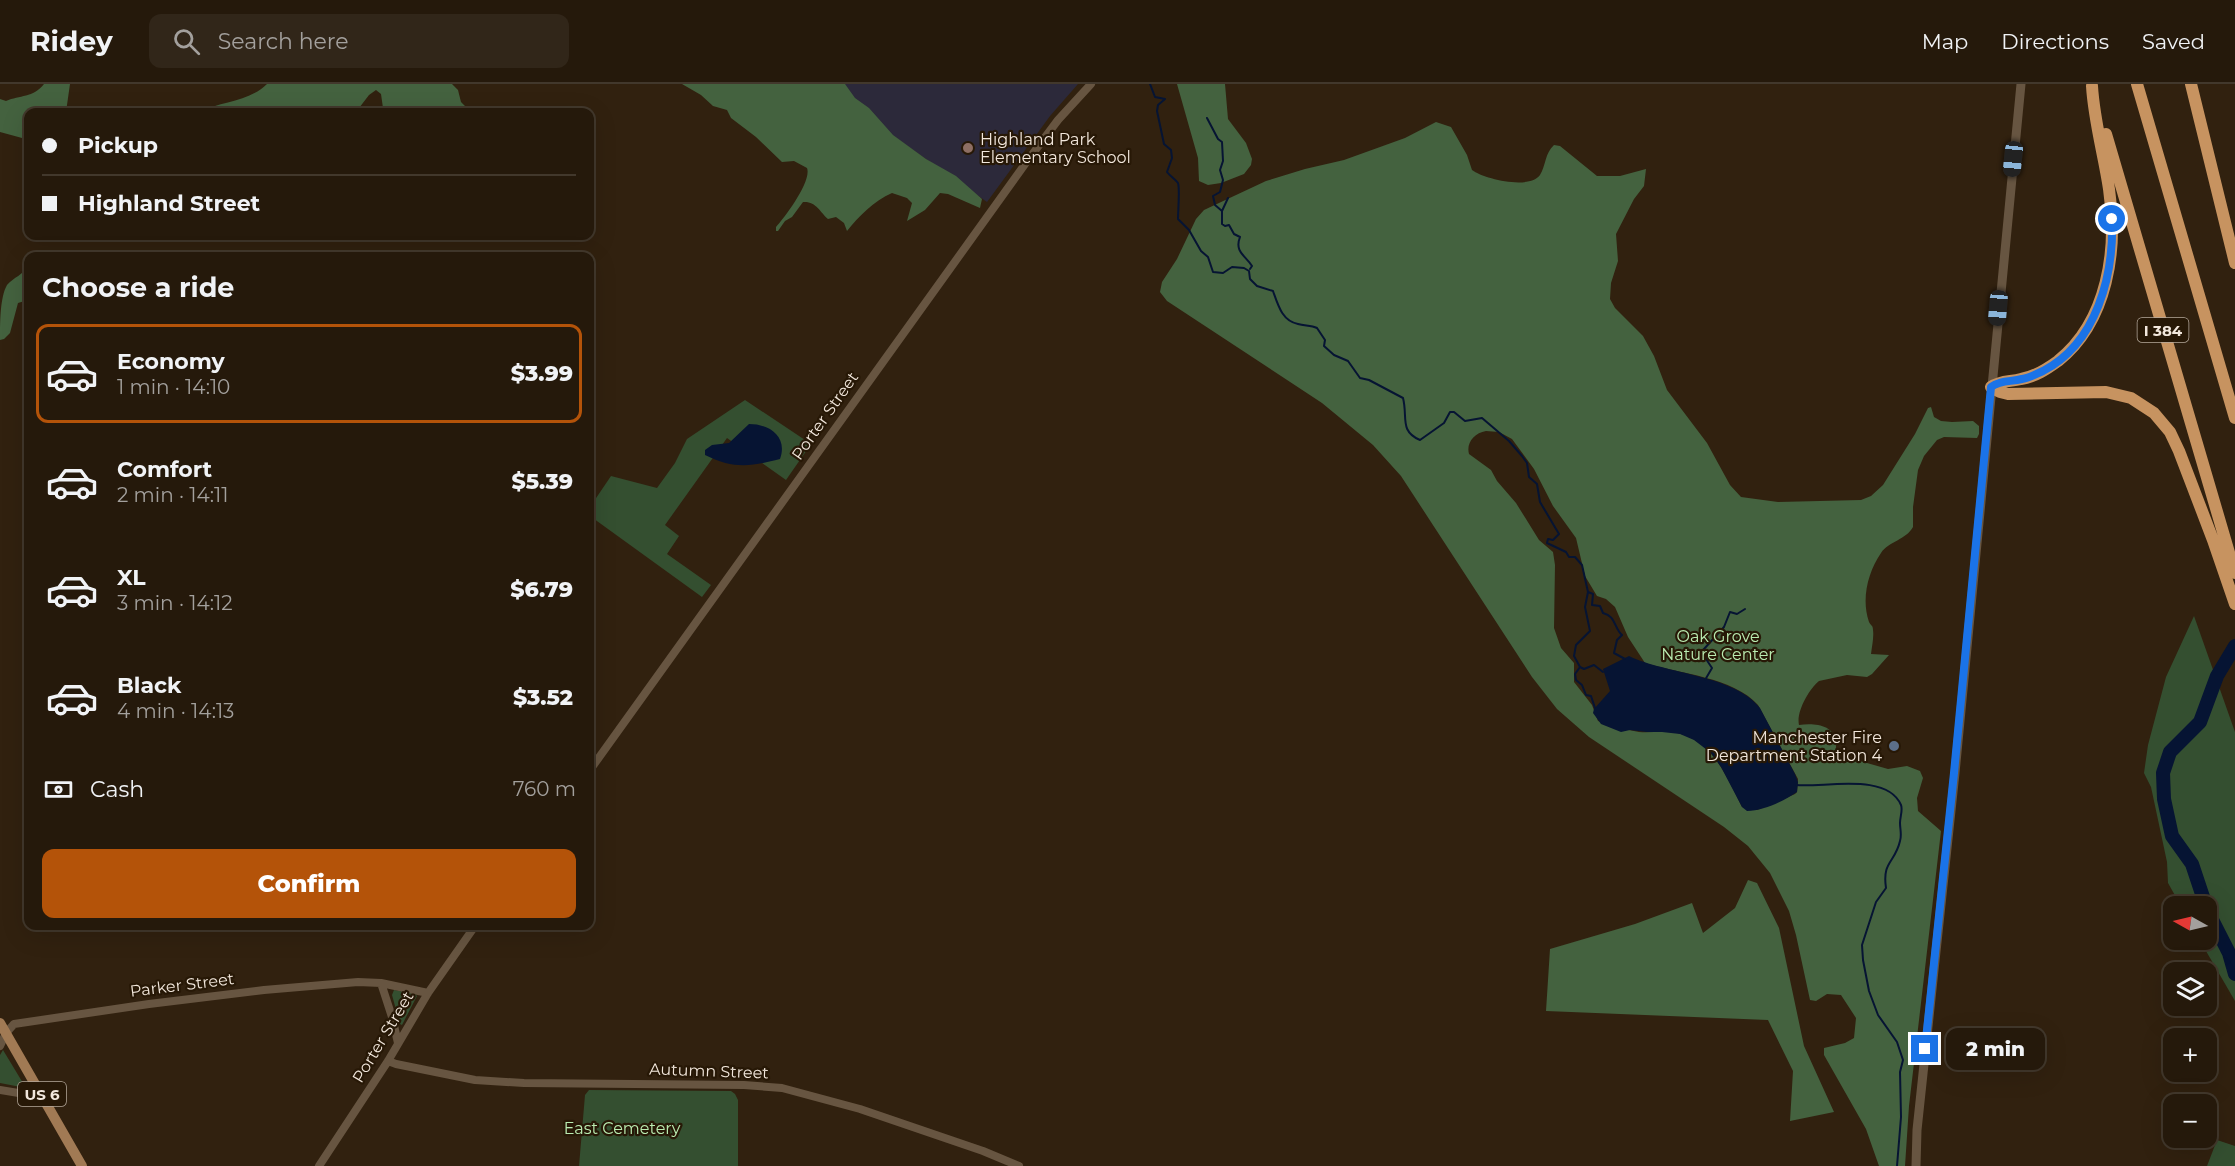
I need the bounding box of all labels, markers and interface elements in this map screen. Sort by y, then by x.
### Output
search box [149,14,569,68]
text: Ridey [30,24,113,58]
icon: search [170,25,203,58]
text: Search here [218,28,349,55]
text: Map [1922,29,1968,54]
text: Directions [2001,29,2109,54]
text: Saved [2142,29,2205,54]
place label: Highland Park Elementary School [980,130,1131,167]
text: Pickup [78,132,158,159]
car [2002,140,2024,178]
marker: Highland Park Elementary School [961,141,975,155]
text: Highland Street [78,190,260,217]
route start [2098,205,2125,232]
text: Choose a ride [42,271,234,304]
car [1987,289,2009,327]
road number: I 384 [2138,318,2188,342]
icon: car [45,347,99,401]
text: Economy [117,348,225,375]
text: $3.99 [511,360,573,387]
street label: Porter Street [788,368,863,464]
text: 1 min · 14:10 [117,375,230,399]
icon: car [45,455,99,509]
text: Comfort [117,456,212,483]
text: $5.39 [511,468,573,495]
text: 2 min · 14:11 [117,483,228,507]
icon: car [45,563,99,617]
text: XL [117,564,146,591]
text: $6.79 [510,576,573,603]
text: 3 min · 14:12 [117,591,233,615]
park label: Oak Grove Nature Center [1661,627,1775,664]
icon: car [45,671,99,725]
text: Black [117,672,181,699]
text: $3.52 [513,684,573,711]
text: 4 min · 14:13 [117,699,234,723]
place label: Manchester Fire Department Station 4 [1706,728,1882,765]
marker: Manchester Fire Department Station 4 [1887,739,1901,753]
icon: cash [42,773,75,806]
text: Cash [90,776,144,803]
text: 760 m [513,777,576,801]
button: Confirm [42,849,576,918]
north arrow [2163,896,2217,950]
map controls [2163,896,2217,1148]
button: layers [2163,962,2217,1016]
street label: Parker Street [129,969,236,1001]
street label: Porter Street [348,988,418,1086]
callout: 2 min [1946,1028,2045,1070]
button: + [2163,1028,2217,1082]
route end [1911,1035,1938,1062]
text: 2 min [1966,1037,2025,1061]
street label: Autumn Street [649,1059,770,1083]
road number: US 6 [18,1082,66,1106]
button: − [2163,1094,2217,1148]
park label: East Cemetery [564,1119,681,1138]

